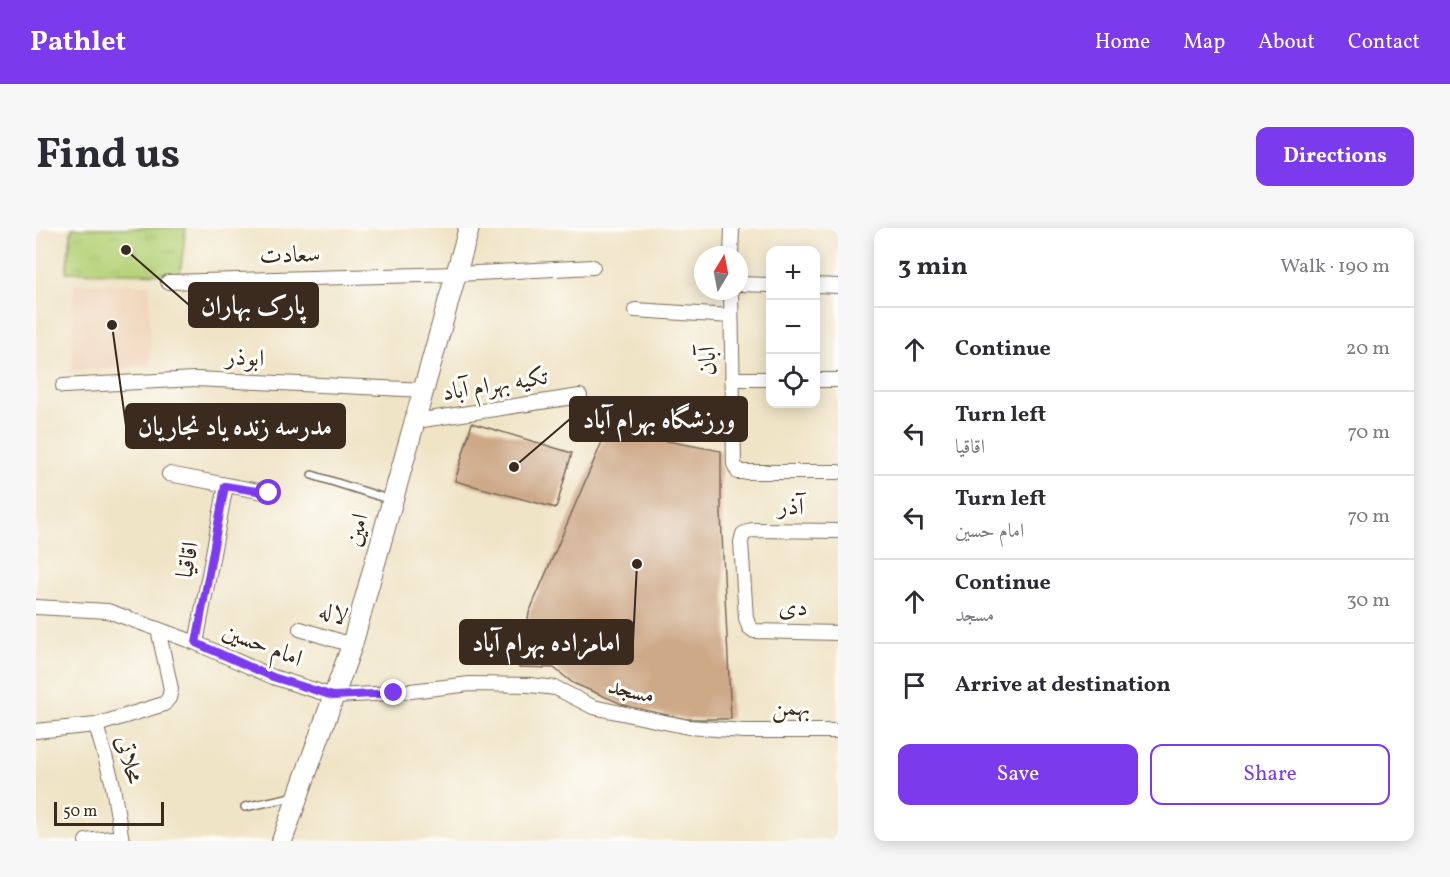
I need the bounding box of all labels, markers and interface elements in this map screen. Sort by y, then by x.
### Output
text: Pathlet [30,23,126,62]
text: Home [1095,28,1150,57]
text: Map [1183,28,1225,57]
text: About [1258,28,1315,57]
text: Contact [1348,28,1420,57]
text: Find us [36,127,180,186]
button: Directions [1256,127,1414,186]
street label: سعادت [259,238,321,274]
north arrow [694,246,748,300]
map controls [766,246,820,408]
button: + [766,246,820,300]
text: 3 min [898,249,968,285]
text: Walk · 190 m [1280,253,1390,281]
callout: پارک بهاران [189,283,318,327]
text: پارک بهاران [201,289,307,325]
button: − [766,300,820,354]
icon: ahead [898,333,931,366]
text: Continue [955,334,1051,365]
text: 20 m [1346,335,1390,363]
street label: ابوذر [223,341,265,377]
street label: آبان [692,343,726,376]
button: locate [766,354,820,408]
street label: تکیه بهرام آباد [440,361,551,413]
callout: ورزشگاه بهرام آباد [570,397,747,441]
text: Turn left [955,400,1046,431]
text: ورزشگاه بهرام آباد [583,402,735,442]
callout: مدرسه زنده یاد نجاریان [126,404,345,448]
text: مدرسه زنده یاد نجاریان [138,410,332,446]
icon: left [898,417,931,450]
text: 70 m [1347,419,1390,447]
text: اقاقیا [955,434,985,462]
route start [255,479,281,505]
text: Turn left [955,484,1046,515]
street label: آذر [776,491,807,525]
icon: left [898,501,931,534]
text: 70 m [1347,503,1390,531]
street label: امین [337,510,379,550]
text: امام حسین [955,518,1024,546]
street label: اقاقیا [169,539,209,581]
text: Continue [955,568,1051,599]
icon: ahead [898,585,931,618]
text: 30 m [1346,587,1390,615]
street label: دی [778,592,808,626]
street label: لاله [314,595,352,635]
text: مسجد [955,602,994,630]
street label: امام حسین [216,615,307,679]
callout: امامزاده بهرام آباد [460,620,633,664]
text: امامزاده بهرام آباد [472,626,620,665]
icon: arrive [898,669,931,702]
street label: مسجد [604,670,658,714]
text: Arrive at destination [955,670,1171,701]
route end [380,679,406,705]
street label: بهمن [772,692,810,726]
street label: محلاتی [106,732,151,788]
button: Save [898,744,1138,805]
button: Share [1150,744,1390,805]
scale bar [54,799,164,826]
text: 50 m [63,801,97,823]

